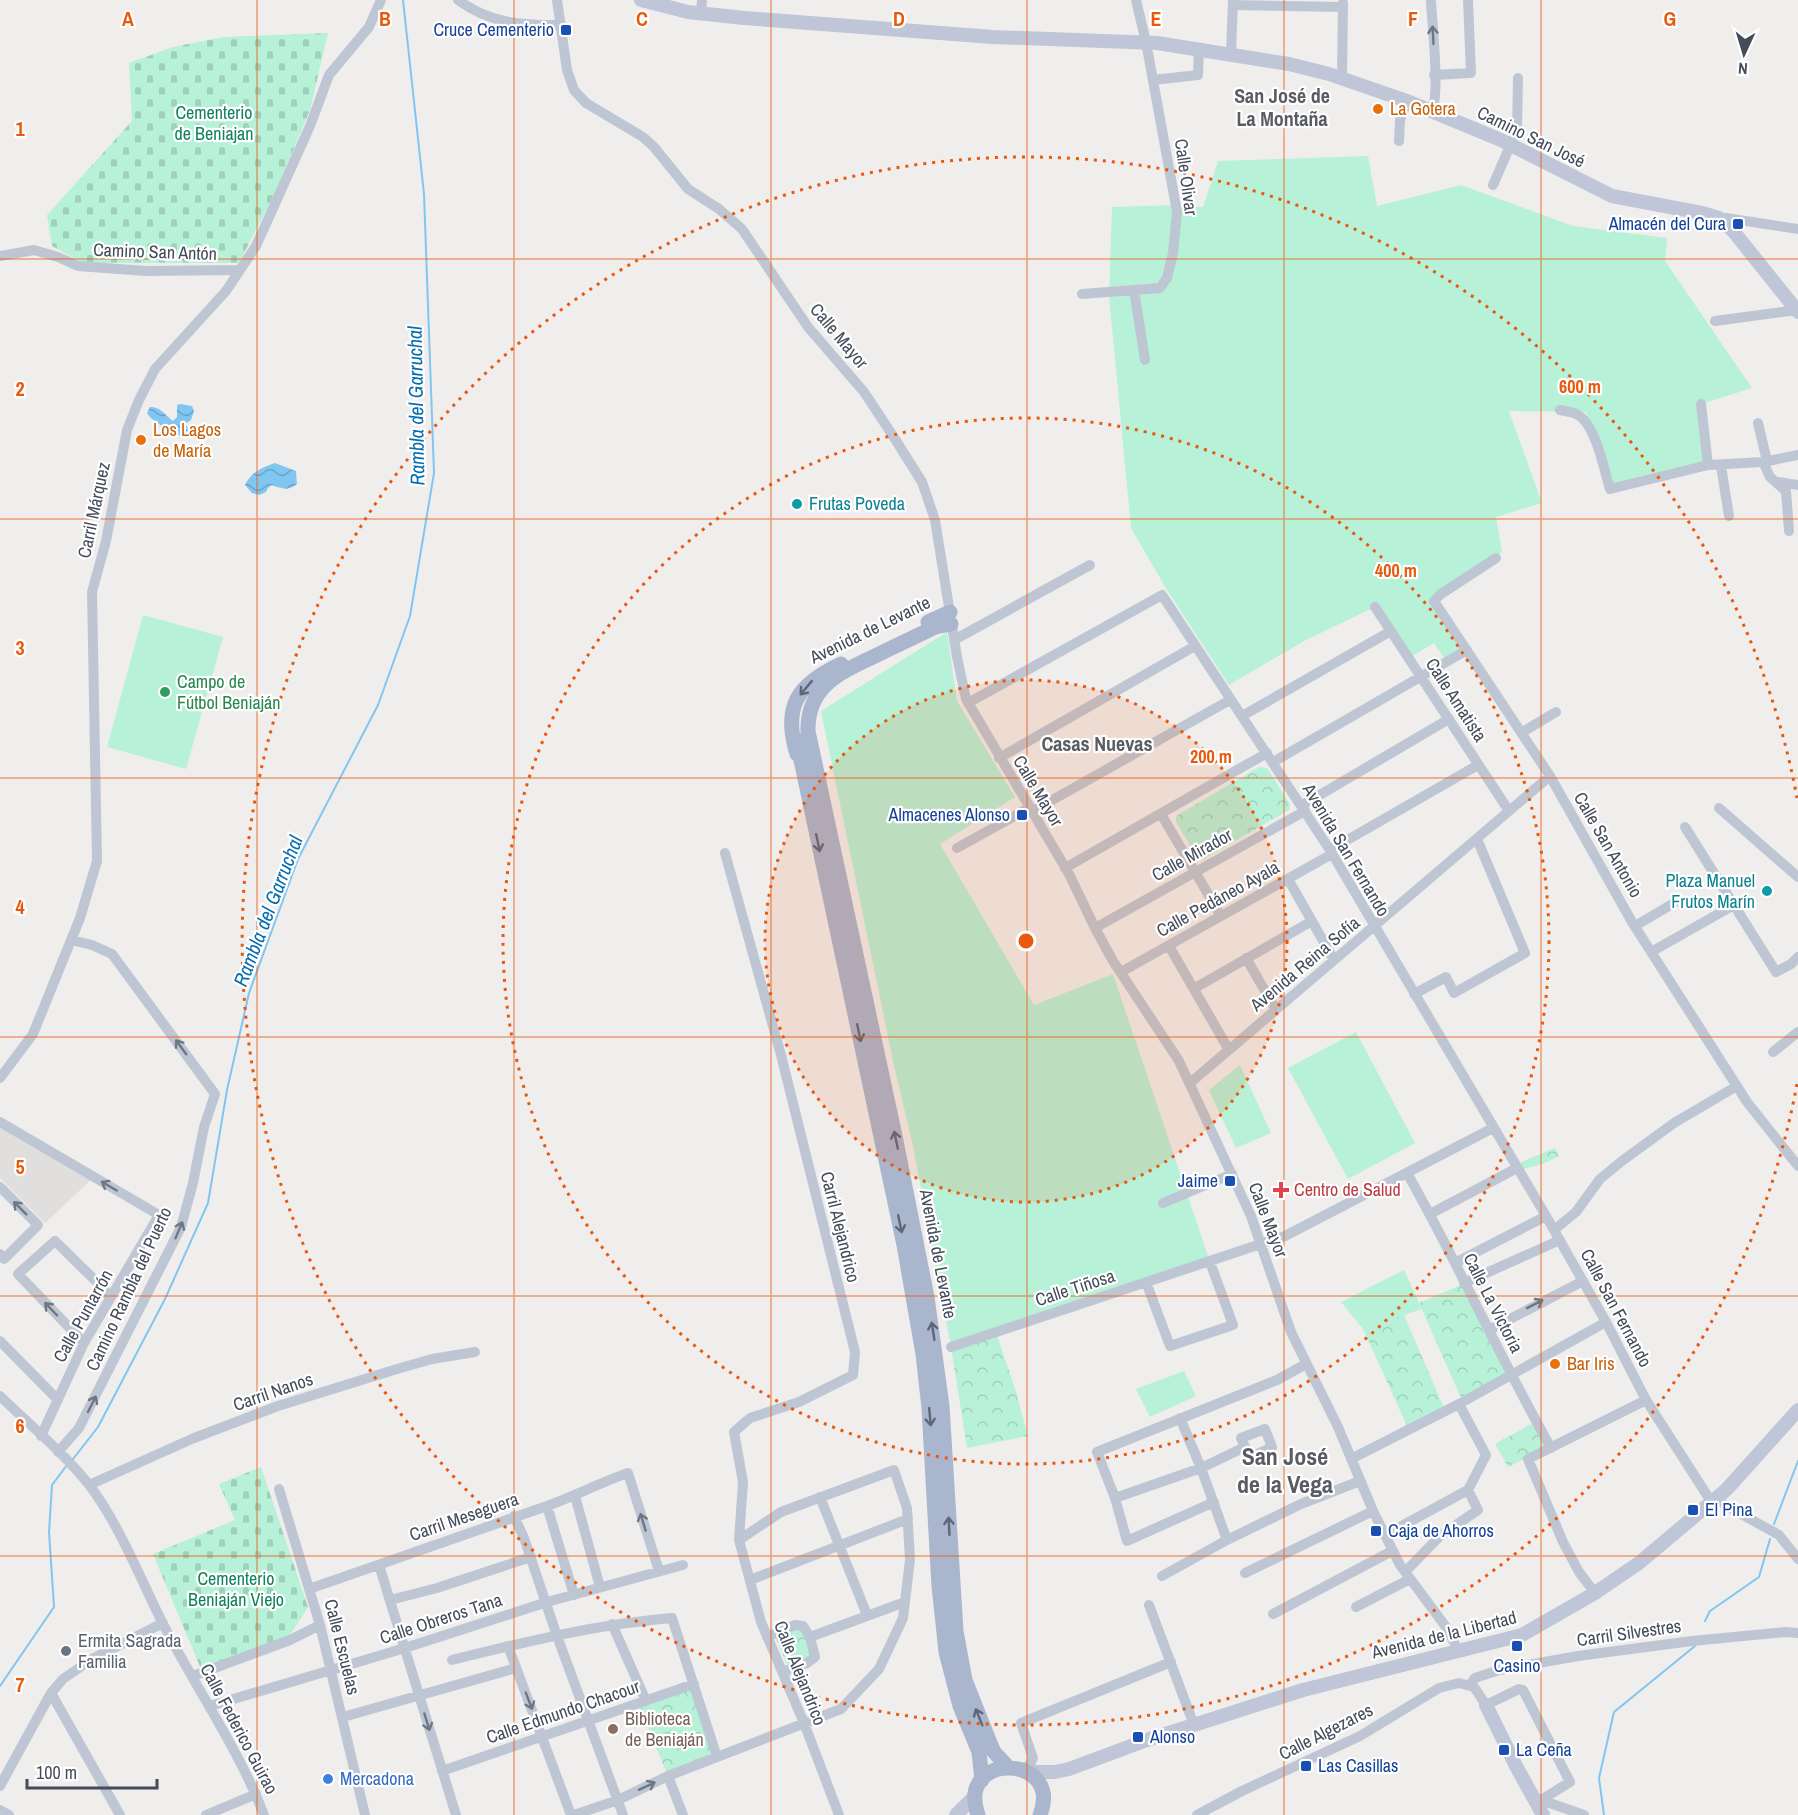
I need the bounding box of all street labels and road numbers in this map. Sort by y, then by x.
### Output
street label: Camino San José [1473,100,1589,174]
street label: Calle Olivar [1169,137,1204,217]
street label: Camino San Antón [93,237,217,266]
street label: Calle Mayor [805,297,874,374]
street label: Carril Márquez [71,460,116,560]
street label: Avenida de Levante [805,590,934,670]
street label: Calle Amatista [1420,653,1493,746]
street label: Calle Mayor [1007,751,1069,831]
street label: Avenida San Fernando [1296,778,1396,921]
street label: Calle San Antonio [1568,787,1649,902]
street label: Calle Mirador [1147,822,1237,887]
street label: Calle Pedáneo Ayala [1152,854,1284,943]
street label: Avenida Reina Sofía [1244,910,1365,1018]
street label: Carril Alejandrico [815,1169,866,1285]
street label: Calle Mayor [1243,1179,1294,1261]
street label: Avenida de Levante [914,1186,963,1321]
street label: Camino Rambla del Puerto [80,1203,177,1375]
street label: Calle San Fernando [1575,1244,1658,1371]
street label: Calle La Victoria [1458,1249,1529,1357]
street label: Calle Tiñosa [1032,1263,1118,1312]
street label: Calle Puntarrón [47,1265,118,1367]
street label: Carril Nanos [230,1366,316,1417]
street label: Carril Meseguera [406,1486,522,1547]
street label: Calle Obreros Tana [377,1587,505,1650]
street label: Calle Escuelas [319,1596,366,1697]
street label: Avenida de la Libertad [1368,1604,1519,1665]
street label: Carril Silvestres [1575,1613,1683,1652]
street label: Calle Alejandrico [768,1617,833,1729]
street label: Calle Federico Guirao [194,1659,284,1798]
street label: Calle Edmundo Chacour [483,1674,643,1750]
street label: Calle Algezares [1274,1697,1377,1766]

